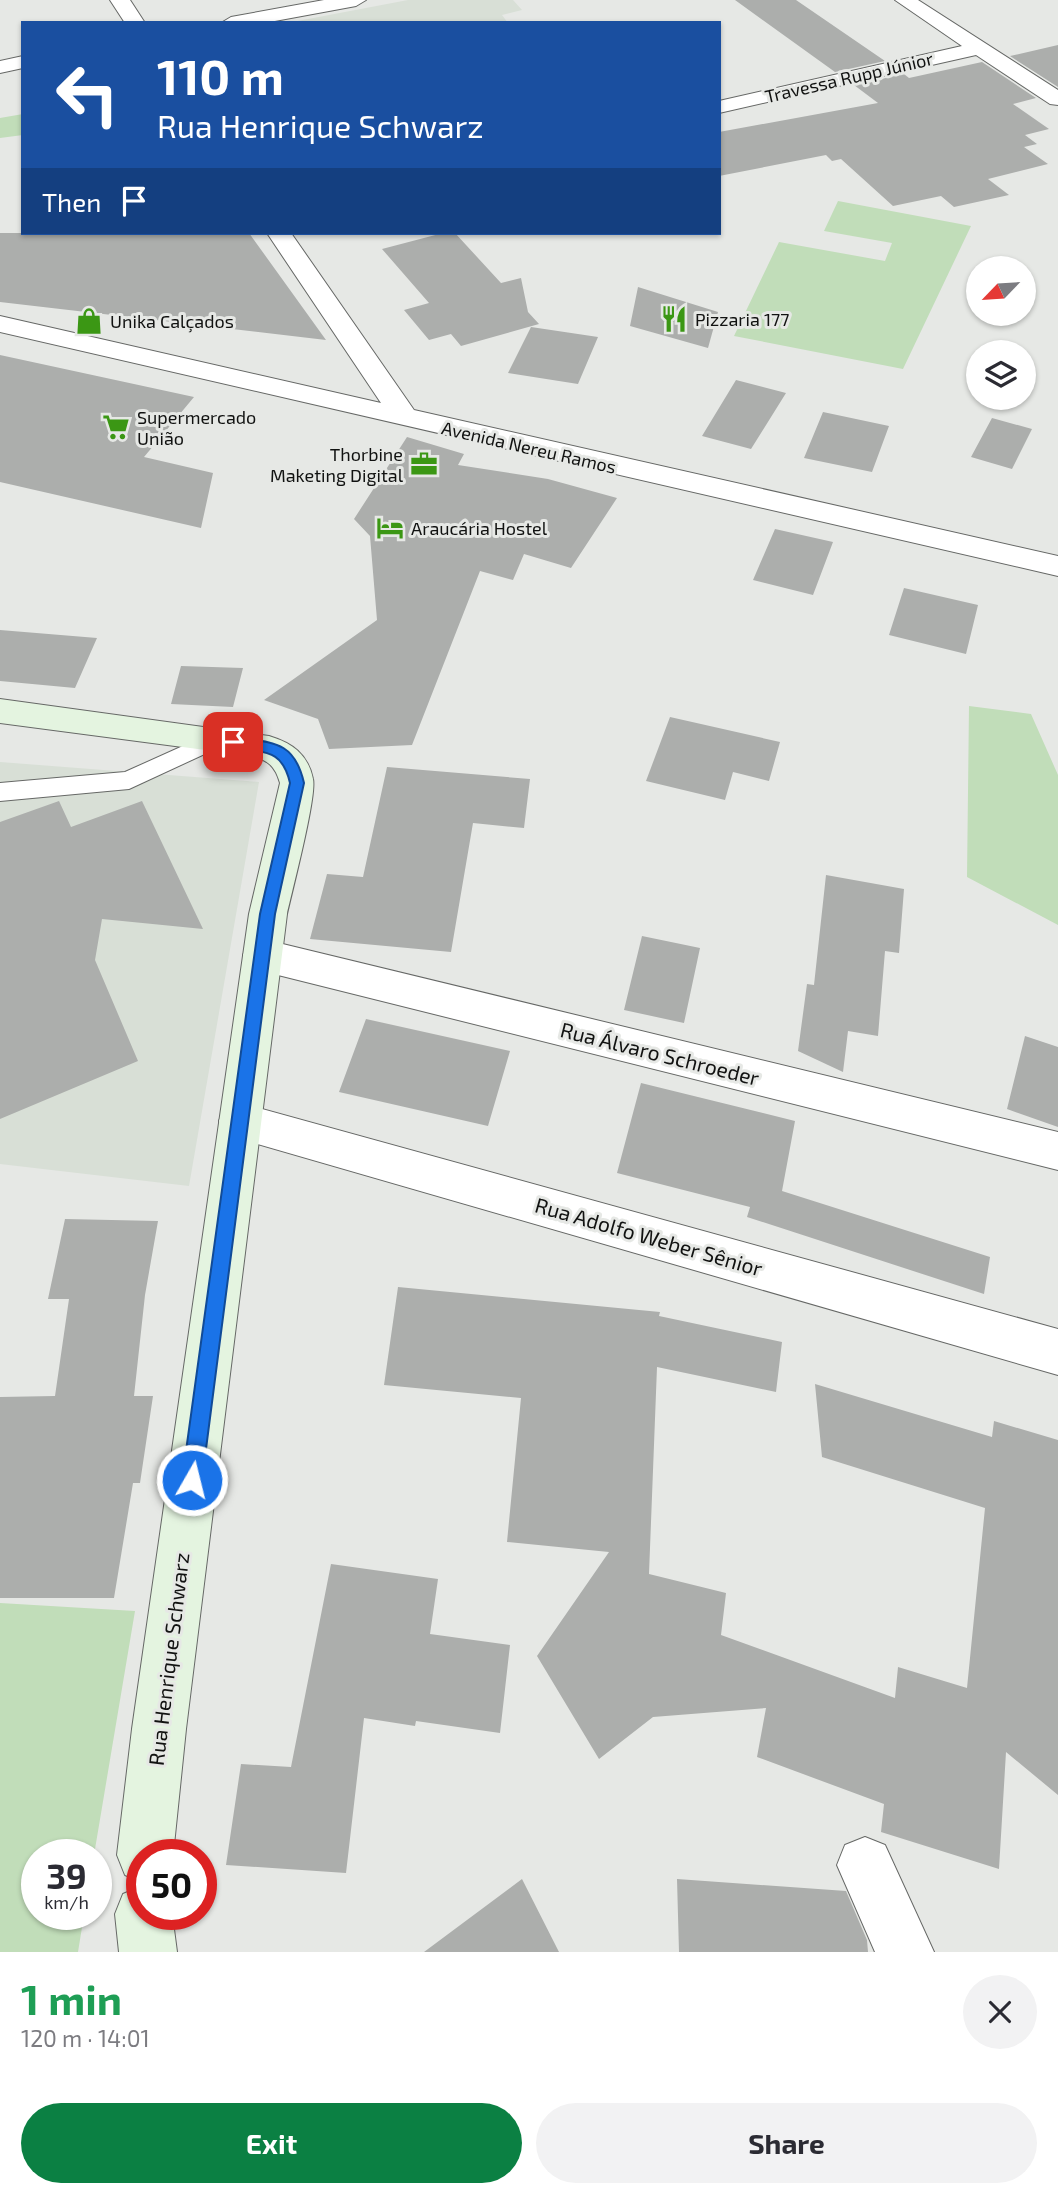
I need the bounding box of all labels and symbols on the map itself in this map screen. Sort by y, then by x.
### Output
street label: Travessa Rupp Júnior [763,47,935,107]
north arrow [966,256,1036,326]
restaurant icon: Pizzaria 177 [659,304,689,334]
shop icon: Unika Calçados [74,306,104,336]
place label: Pizzaria 177 [695,308,790,330]
place label: Unika Calçados [110,310,234,333]
place label: Supermercado União [137,406,256,449]
supermarket icon: Supermercado União [101,412,131,442]
street label: Avenida Nereu Ramos [440,416,618,478]
place label: Thorbine Maketing Digital [270,443,404,486]
office icon: Thorbine Maketing Digital [409,449,439,479]
hotel icon: Araucária Hostel [375,513,405,543]
place label: Araucária Hostel [411,517,548,539]
pin [203,712,263,772]
street label: Rua Álvaro Schroeder [558,1016,763,1090]
street label: Rua Adolfo Weber Sênior [532,1192,766,1281]
position arrow [155,1443,229,1517]
street label: Rua Henrique Schwarz [143,1551,193,1767]
speed limit sign: 50 [126,1839,217,1930]

